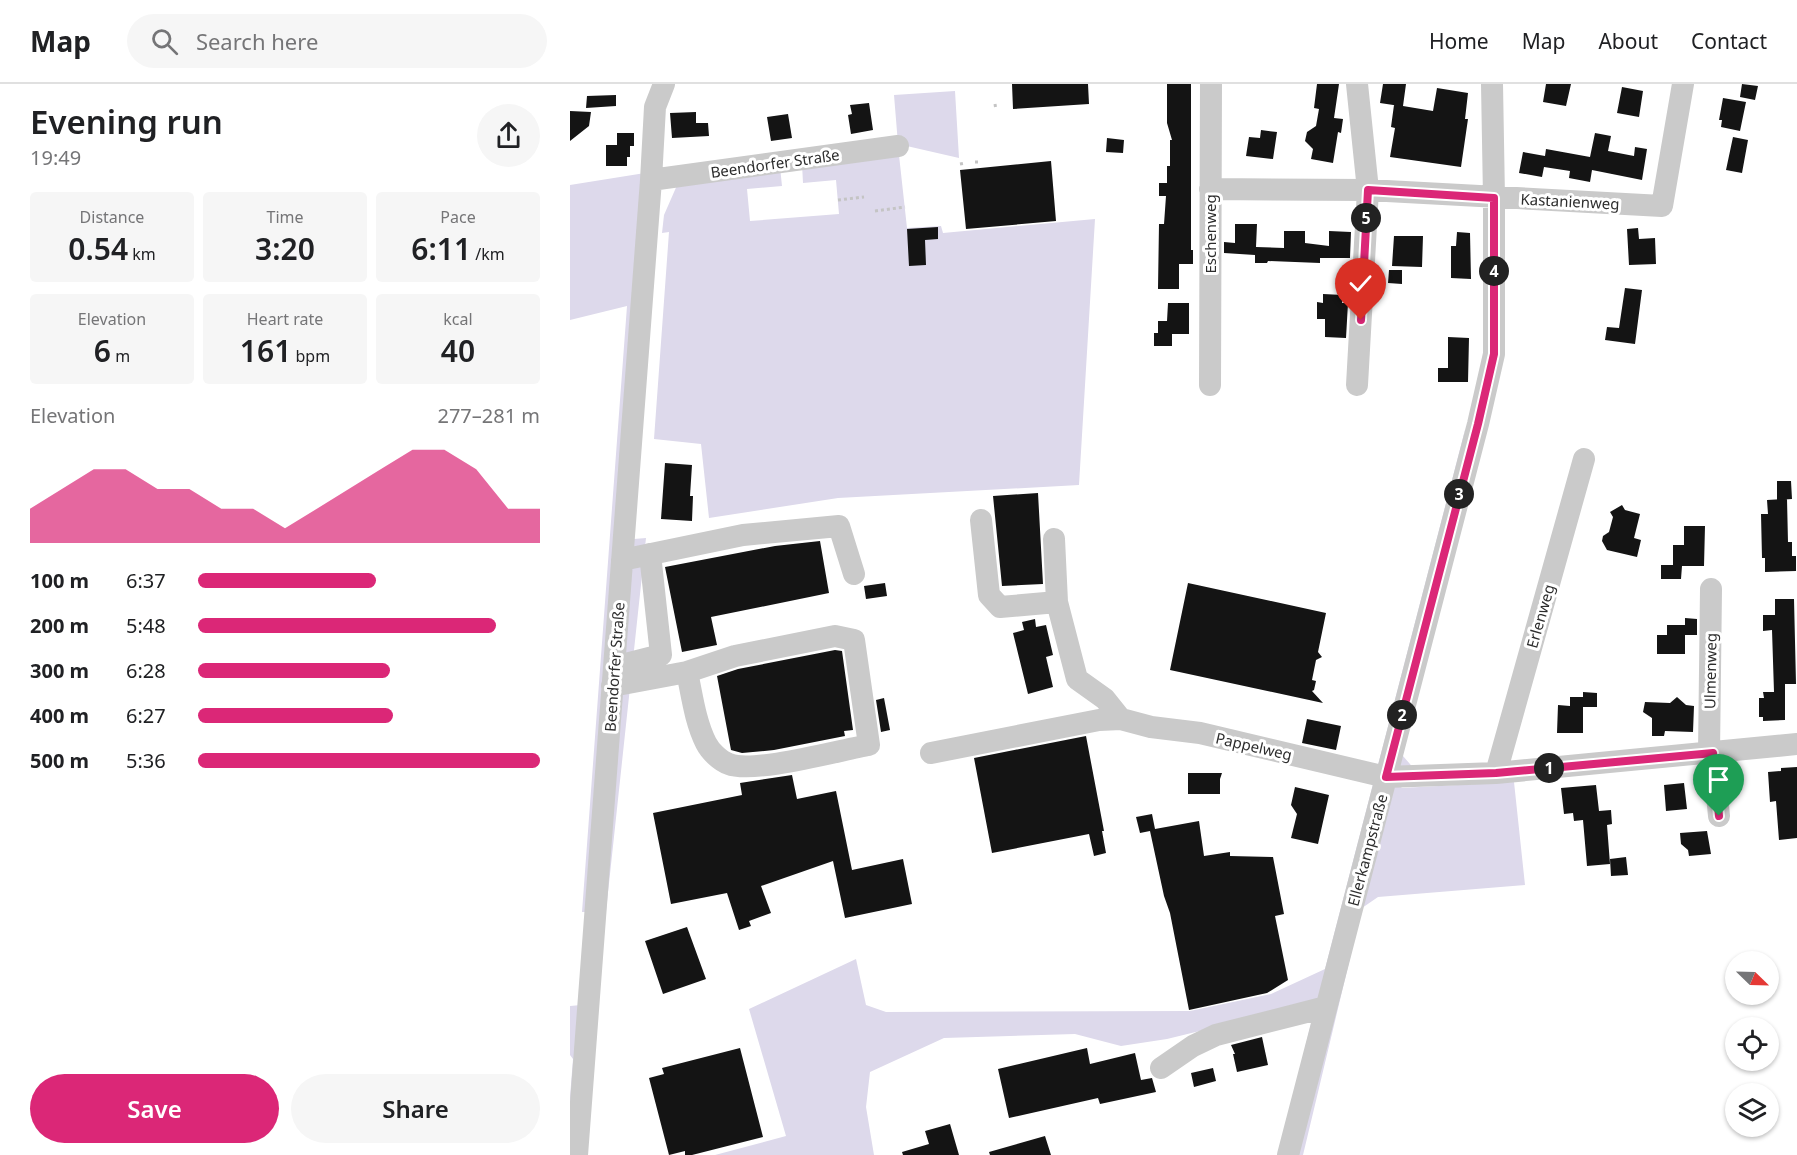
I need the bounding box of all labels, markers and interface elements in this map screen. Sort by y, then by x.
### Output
search box [127,14,547,68]
text: Map [30,22,91,60]
icon: search [148,25,181,58]
text: Search here [196,26,318,56]
text: Home [1429,27,1489,55]
text: Map [1522,27,1565,55]
text: About [1598,27,1658,55]
text: Contact [1691,27,1767,55]
text: Evening run [30,99,223,144]
button: share [477,104,540,167]
text: 19:49 [30,144,81,171]
street label: Beendorfer Straße [709,144,841,182]
street label: Kastanienweg [1520,188,1620,214]
street label: Eschenweg [1200,194,1220,274]
pin: 5 [1351,203,1381,233]
text: Distance [80,206,144,228]
text: Time [266,206,304,228]
text: Pace [440,206,476,228]
text: 5 [1361,207,1371,229]
text: 0.54 [68,228,128,269]
text: 3:20 [255,228,315,269]
text: 6:11 [411,228,471,269]
text: km [128,243,156,265]
text: /km [471,243,505,265]
pin: 4 [1479,256,1509,286]
pin [1335,258,1386,320]
text: 4 [1489,260,1499,282]
icon: check [1344,267,1377,300]
text: Elevation [78,308,146,330]
text: Heart rate [247,308,323,330]
text: kcal [443,308,473,330]
text: 6 [94,330,111,371]
text: 161 [240,330,291,371]
text: 40 [441,330,475,371]
text: m [111,345,130,367]
text: bpm [291,345,330,367]
text: Elevation [30,402,115,429]
text: 277–281 m [437,402,540,429]
pin: 3 [1444,479,1474,509]
text: 3 [1454,483,1464,505]
text: 100 m [30,567,89,594]
text: 6:37 [126,567,166,594]
street label: Erlenweg [1521,582,1559,650]
street label: Beendorfer Straße [599,601,629,733]
text: 200 m [30,612,89,639]
text: 5:48 [126,612,166,639]
street label: Ulmenweg [1699,633,1721,709]
text: 300 m [30,657,89,684]
text: 6:28 [126,657,166,684]
pin: 2 [1387,700,1417,730]
text: 400 m [30,702,89,729]
text: 6:27 [126,702,166,729]
text: 2 [1397,704,1407,726]
street label: Pappelweg [1214,728,1294,764]
text: 500 m [30,747,89,774]
text: 5:36 [126,747,166,774]
pin: 1 [1534,753,1564,783]
pin [1693,754,1744,816]
text: 1 [1544,757,1554,779]
icon: arrive [1702,763,1735,796]
street label: Ellerkampstraße [1342,792,1392,908]
north arrow [1725,951,1779,1005]
map controls [1725,951,1779,1137]
button: locate [1725,1017,1779,1071]
button: Save [30,1074,279,1143]
button: Share [291,1074,540,1143]
button: layers [1725,1083,1779,1137]

